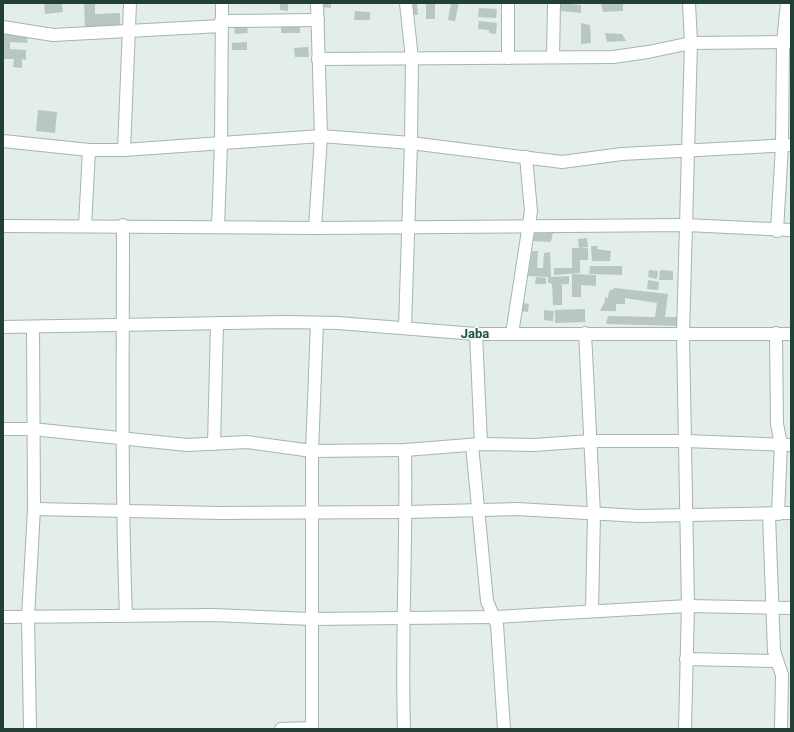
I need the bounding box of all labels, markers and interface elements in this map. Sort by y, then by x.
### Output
district label: Jaba [461,326,489,341]

